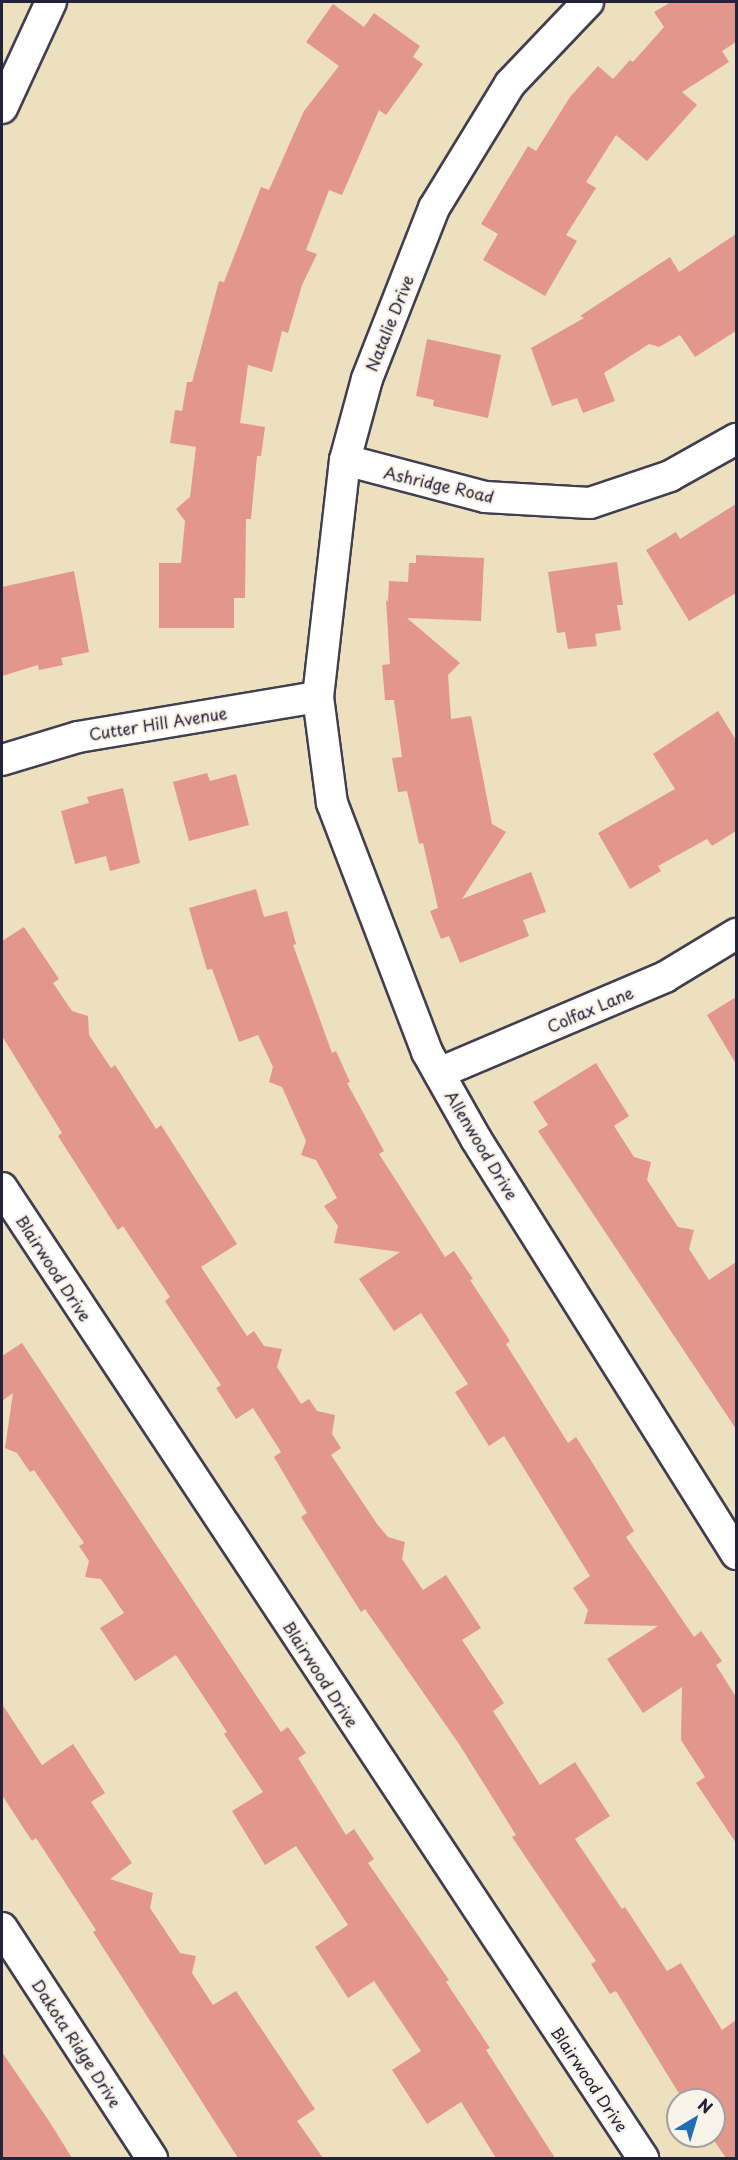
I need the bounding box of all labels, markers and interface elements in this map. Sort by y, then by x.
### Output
street label: Natalie Drive [361,272,417,374]
street label: Ashridge Road [382,462,496,506]
street label: Cutter Hill Avenue [87,702,229,744]
street label: Colfax Lane [544,982,636,1036]
street label: Allenwood Drive [442,1087,522,1203]
street label: Blairwood Drive [12,1211,96,1325]
street label: Blairwood Drive [279,1617,363,1731]
street label: Dakota Ridge Drive [28,1974,126,2112]
street label: Blairwood Drive [548,2023,632,2135]
north arrow [666,2088,726,2148]
text: N [693,2092,718,2119]

